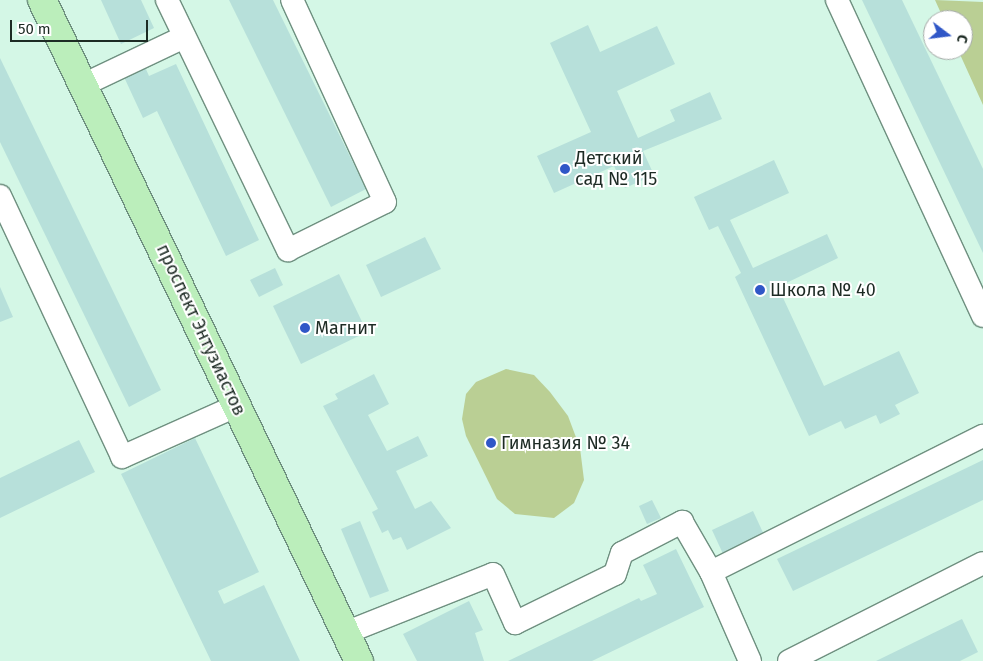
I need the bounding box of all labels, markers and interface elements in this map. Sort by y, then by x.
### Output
scale bar [12,10,150,42]
north arrow [923,10,973,60]
text: 50 m [18,20,51,38]
text: С [953,33,971,45]
place label: Детский сад № 115 [575,148,657,190]
marker: Детский сад № 115 [559,163,571,175]
street label: проспект Энтузиастов [152,241,250,419]
place label: Школа № 40 [770,279,876,301]
marker: Школа № 40 [754,284,766,296]
place label: Магнит [315,317,376,339]
marker: Магнит [299,322,311,334]
place label: Гимназия № 34 [501,432,630,454]
marker: Гимназия № 34 [485,437,497,449]

